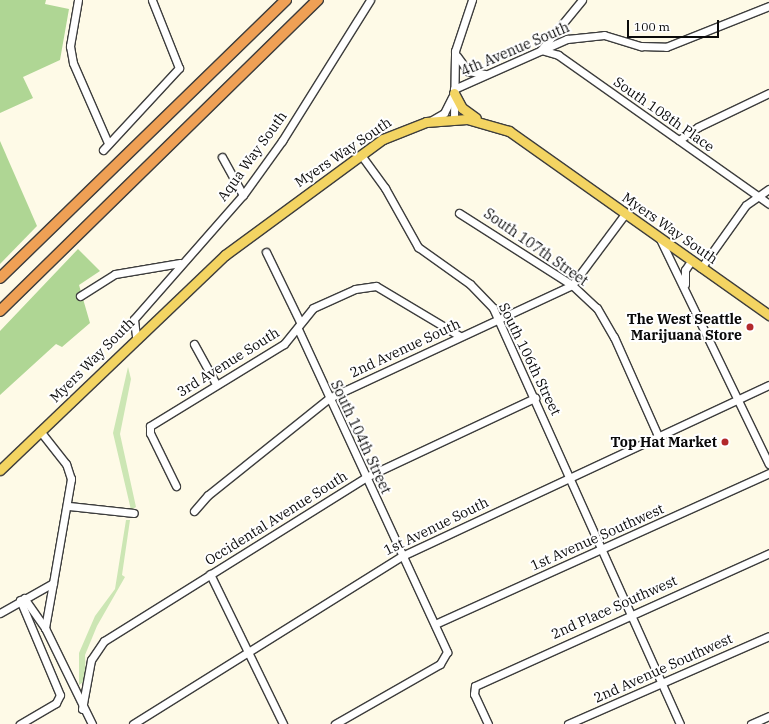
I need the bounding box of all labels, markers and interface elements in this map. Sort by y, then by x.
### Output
scale bar [629,12,721,38]
street label: 4th Avenue South [458,19,572,79]
text: 100 m [634,19,670,34]
street label: South 108th Place [610,73,718,155]
street label: Aqua Way South [214,108,290,204]
street label: Myers Way South [292,114,394,190]
street label: Myers Way South [619,189,721,267]
street label: South 107th Street [481,205,591,289]
street label: South 106th Street [495,300,565,418]
place label: The West Seattle Marijuana Store [627,311,742,344]
street label: Myers Way South [46,314,138,406]
street label: 2nd Avenue South [347,315,463,381]
marker: The West Seattle Marijuana Store [745,322,755,332]
street label: 3rd Avenue South [174,324,282,400]
street label: South 104th Street [327,378,395,496]
place label: Top Hat Market [611,434,717,450]
marker: Top Hat Market [720,437,730,447]
street label: Occidental Avenue South [202,467,350,569]
street label: 1st Avenue South [381,493,491,559]
street label: 1st Avenue Southwest [528,500,666,574]
street label: 2nd Place Southwest [549,572,679,642]
street label: 2nd Avenue Southwest [591,630,735,706]

